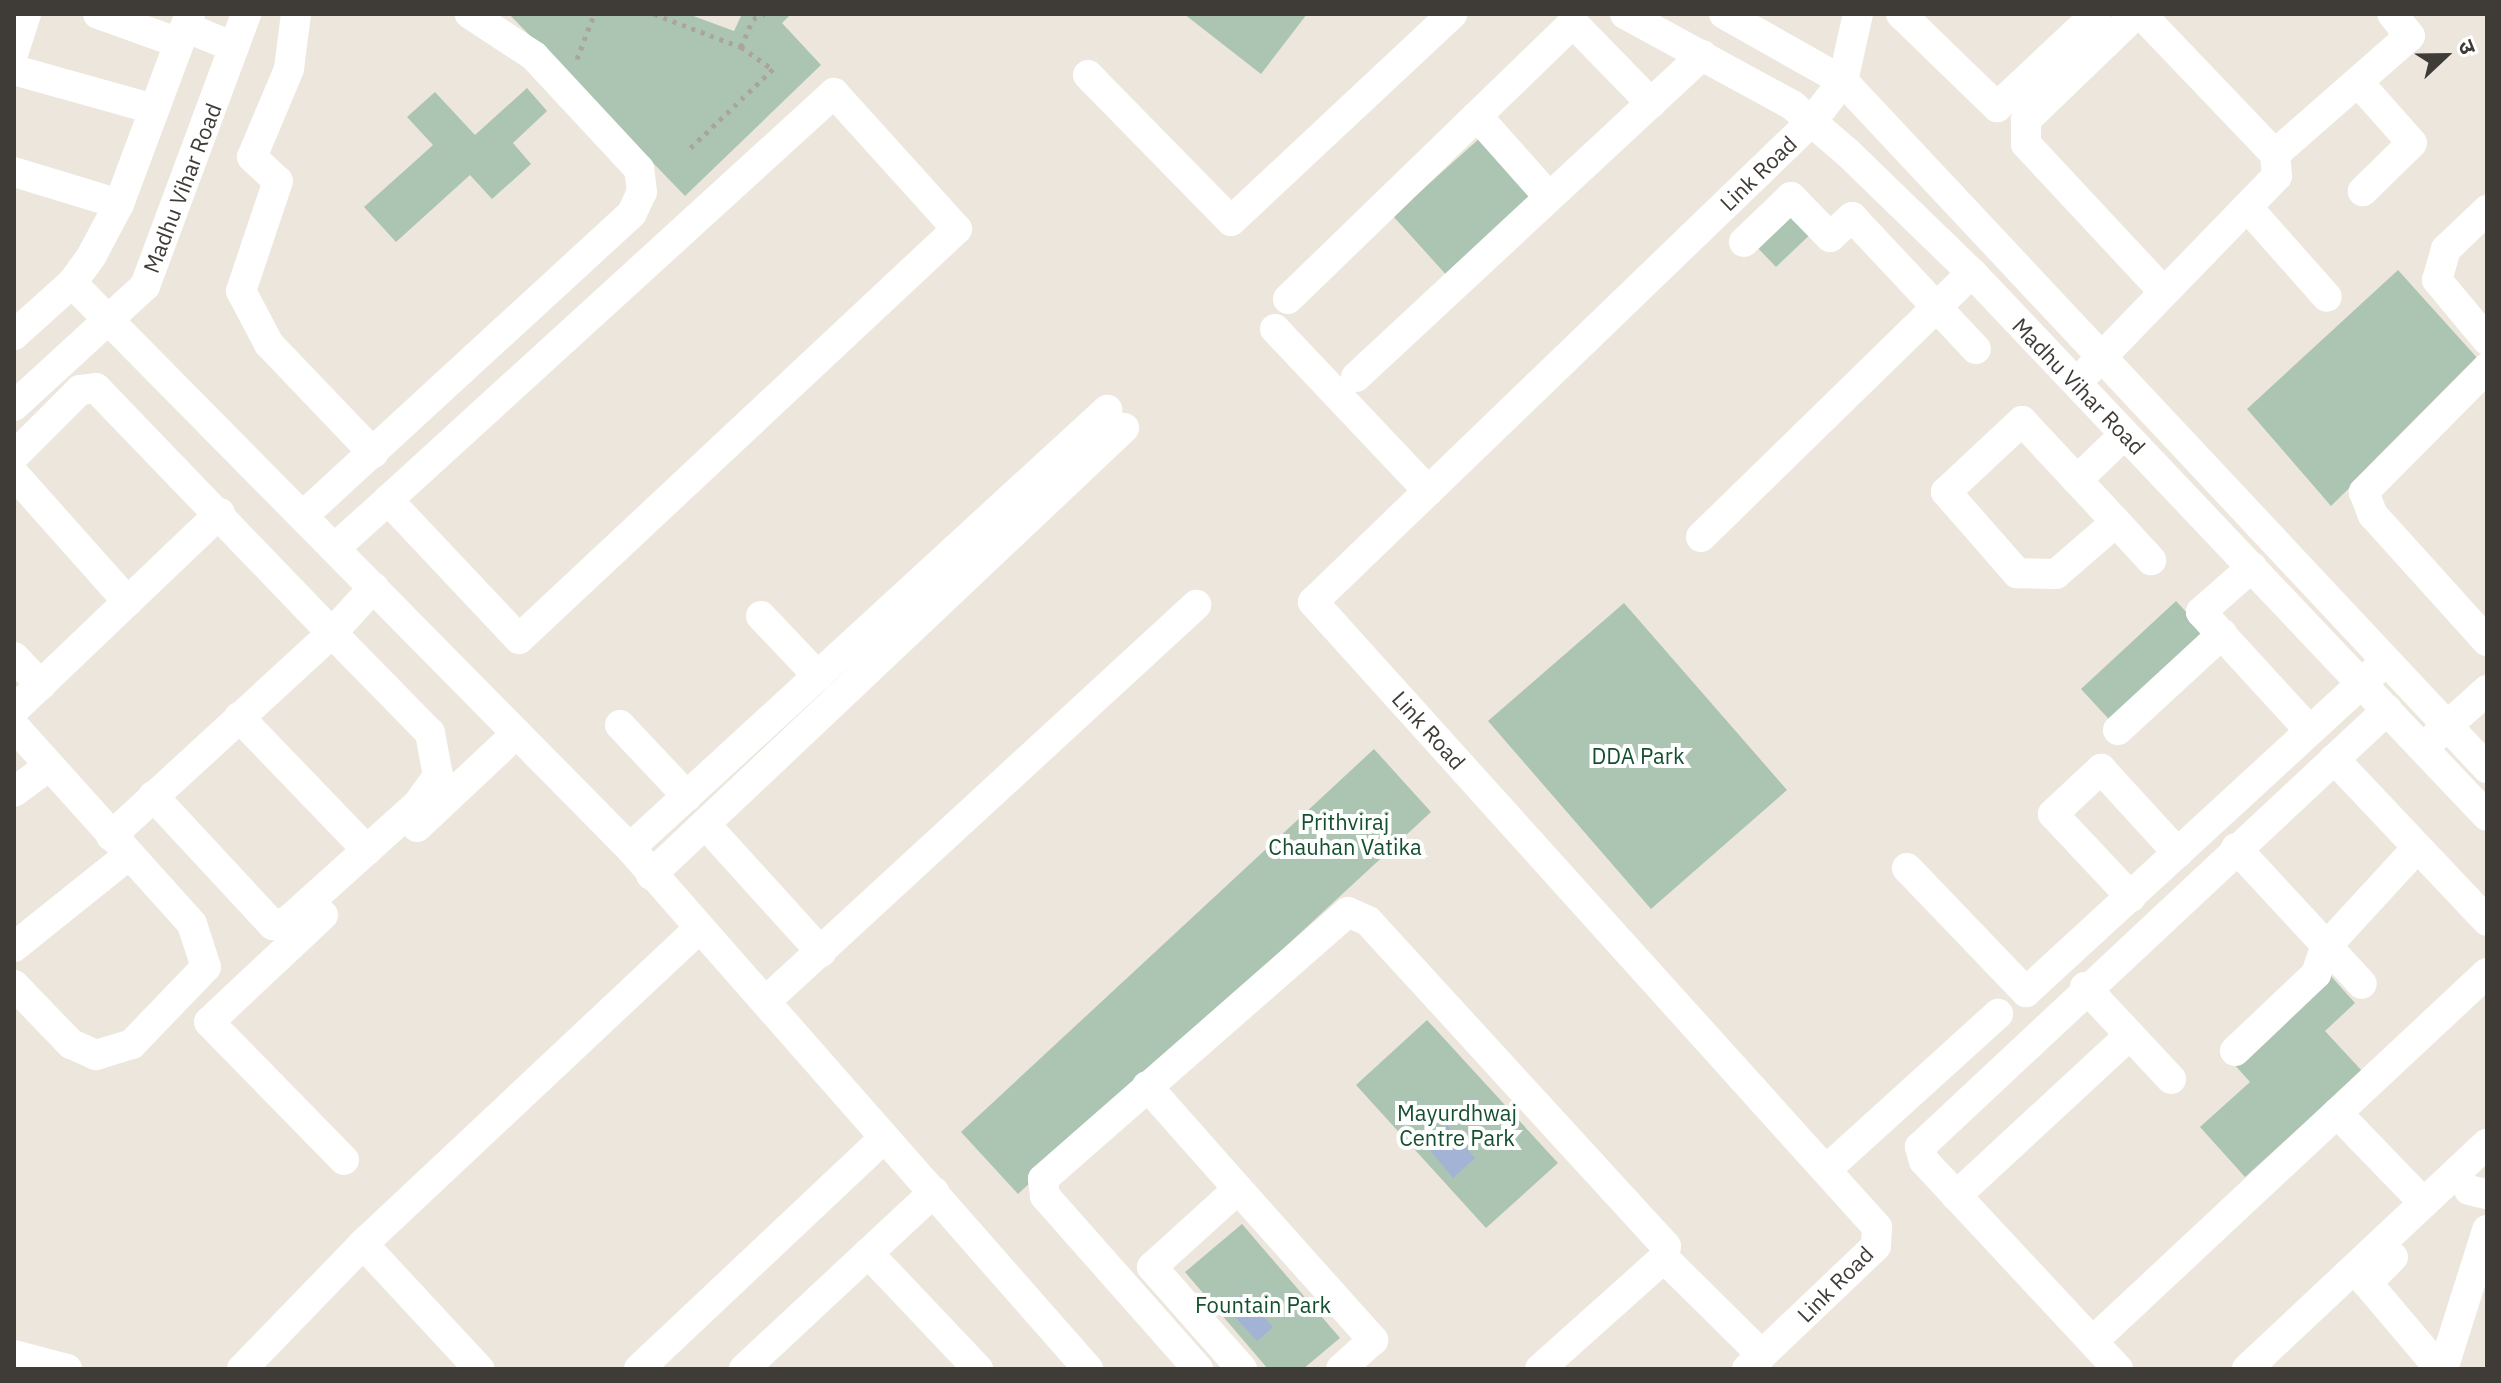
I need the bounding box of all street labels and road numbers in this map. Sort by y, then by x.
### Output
street label: Madhu Vihar Road [138,99,226,277]
street label: Link Road [1714,130,1802,216]
street label: Madhu Vihar Road [2007,312,2151,460]
street label: Link Road [1387,685,1471,775]
street label: Link Road [1792,1241,1878,1327]

